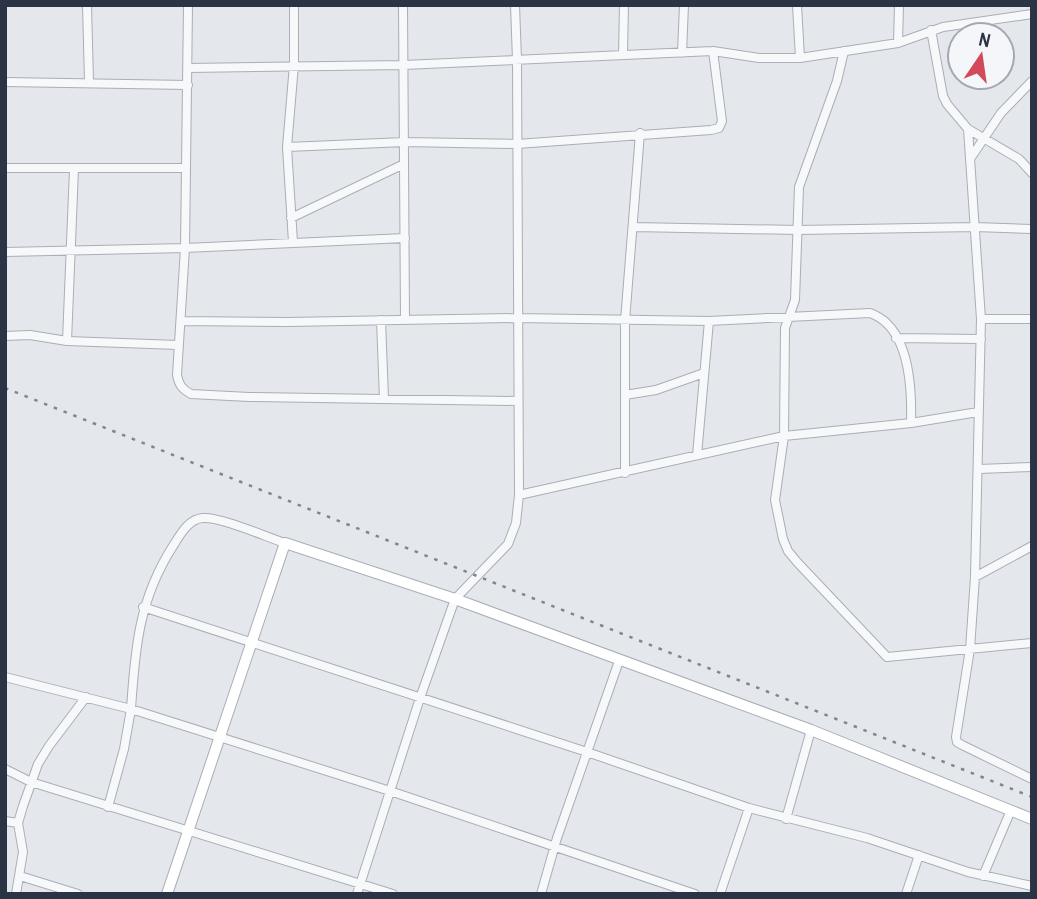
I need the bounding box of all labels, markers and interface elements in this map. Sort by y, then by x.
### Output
north arrow [946,21,1016,91]
text: N [976,26,993,53]

